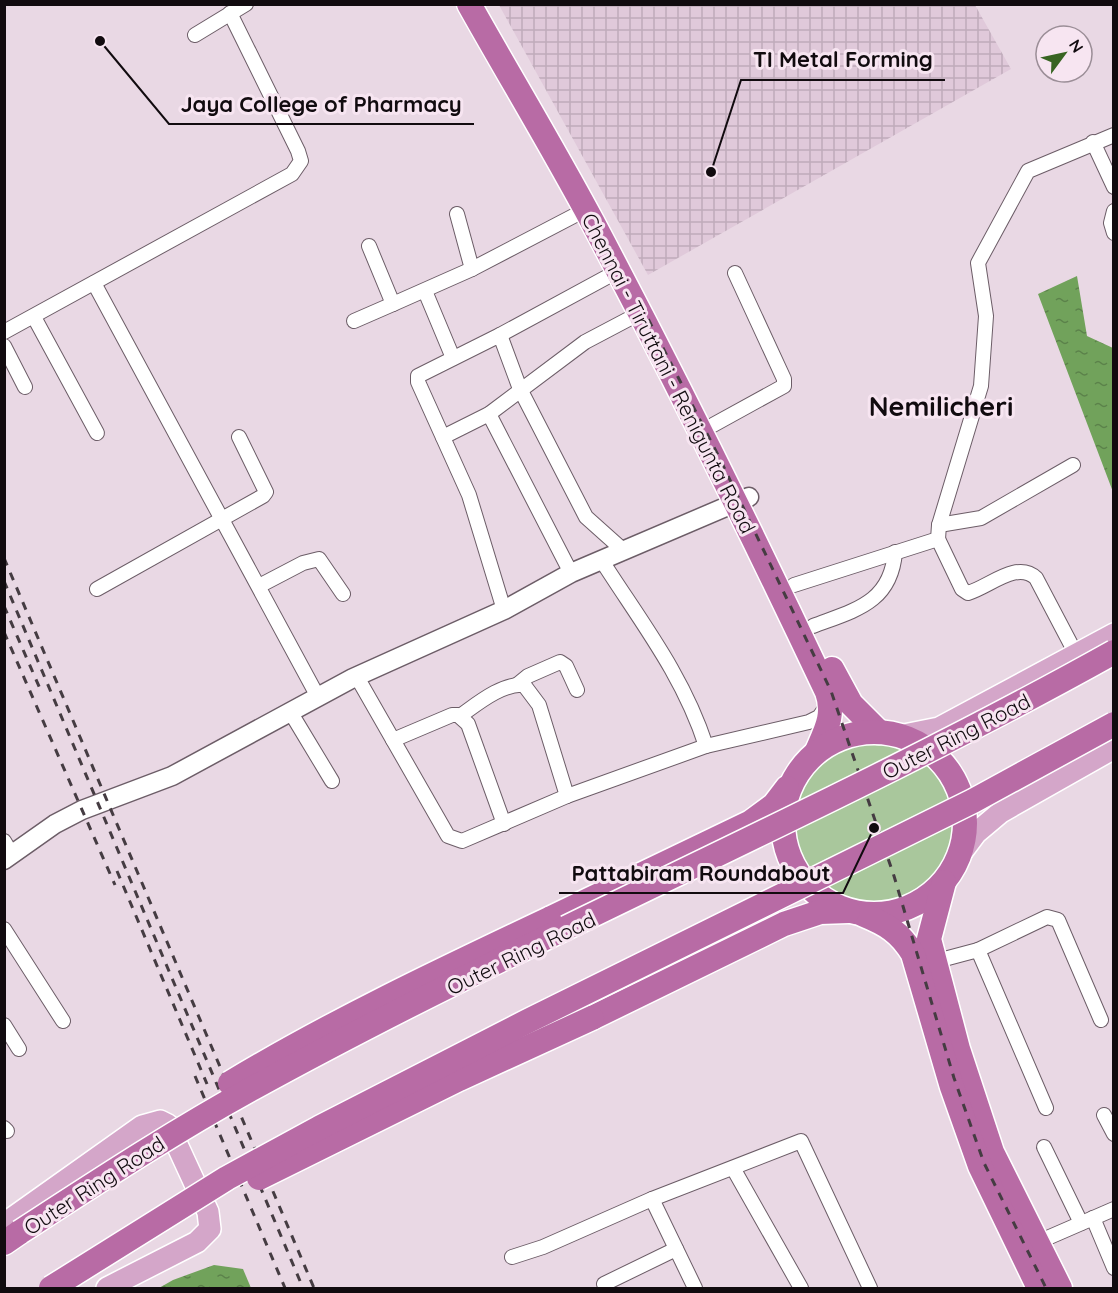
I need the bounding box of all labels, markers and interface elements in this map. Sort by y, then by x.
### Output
north arrow [1034,24,1094,84]
text: N [1065,35,1088,56]
callout: TI Metal Forming [741,40,945,80]
text: TI Metal Forming [753,45,933,73]
callout: Jaya College of Pharmacy [169,84,474,124]
text: Jaya College of Pharmacy [180,90,462,118]
street label: Chennai - Tiruttani - Renigunta Road [577,208,761,538]
district label: Nemilicheri [869,389,1013,423]
street label: Outer Ring Road [878,688,1034,784]
callout: Pattabiram Roundabout [559,853,843,893]
text: Pattabiram Roundabout [571,859,831,887]
street label: Outer Ring Road [442,906,600,1000]
street label: Outer Ring Road [19,1130,169,1240]

